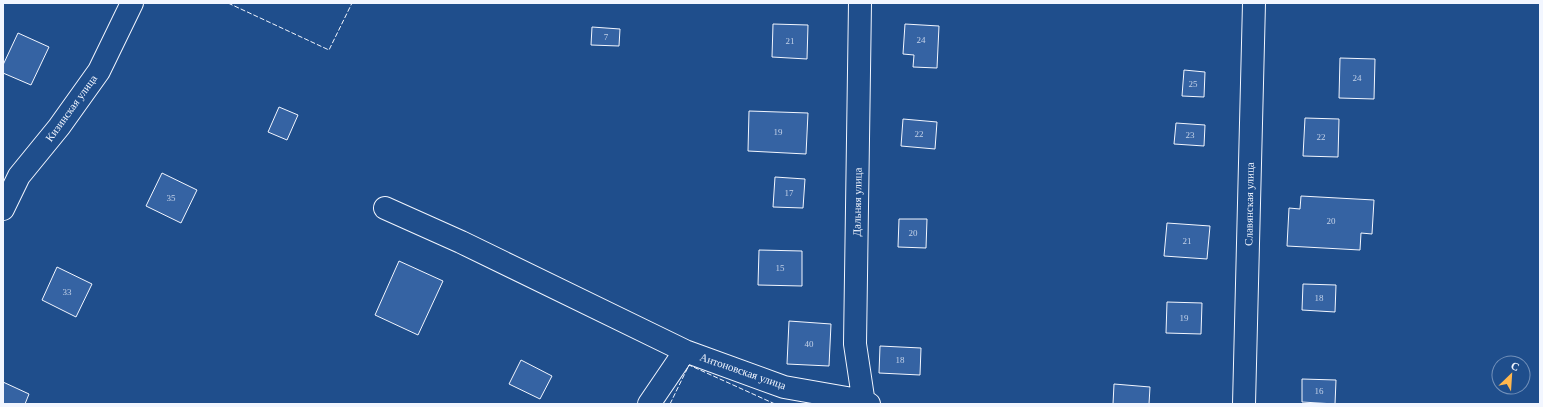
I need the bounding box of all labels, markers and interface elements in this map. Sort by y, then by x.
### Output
house number: 7 [604,32,609,42]
house number: 24 [917,35,926,45]
house number: 21 [786,36,795,46]
street label: Кизинская улица [43,72,99,144]
house number: 24 [1353,73,1362,83]
house number: 25 [1189,79,1198,89]
house number: 19 [774,127,783,137]
house number: 22 [915,129,924,139]
house number: 23 [1186,130,1195,140]
house number: 22 [1317,132,1326,142]
street label: Славянская улица [1242,162,1256,246]
street label: Дальняя улица [850,167,864,237]
house number: 17 [785,188,794,198]
house number: 35 [167,193,176,203]
house number: 20 [1327,216,1336,226]
house number: 20 [909,228,918,238]
house number: 21 [1183,236,1192,246]
house number: 15 [776,263,785,273]
house number: 33 [63,287,72,297]
house number: 18 [1315,293,1324,303]
house number: 19 [1180,313,1189,323]
house number: 40 [805,339,814,349]
street label: Антоновская улица [698,351,788,391]
house number: 18 [896,355,905,365]
north arrow [1491,355,1531,395]
text: С [1509,359,1521,373]
house number: 16 [1315,386,1324,396]

